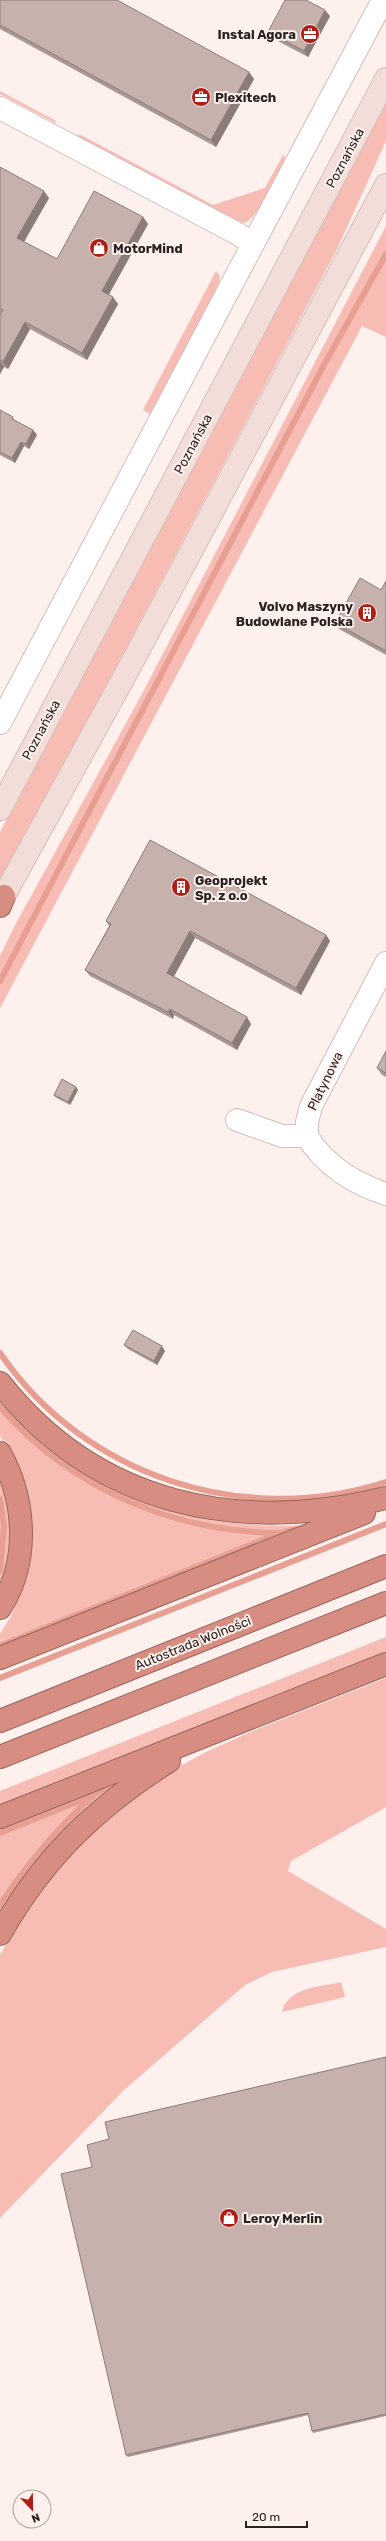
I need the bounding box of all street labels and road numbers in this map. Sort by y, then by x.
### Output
street label: Poznańska [323,126,367,190]
street label: Poznańska [171,412,215,476]
street label: Poznańska [19,698,63,762]
street label: Platynowa [304,1049,346,1113]
street label: Autostrada Wolności [133,1613,253,1673]

